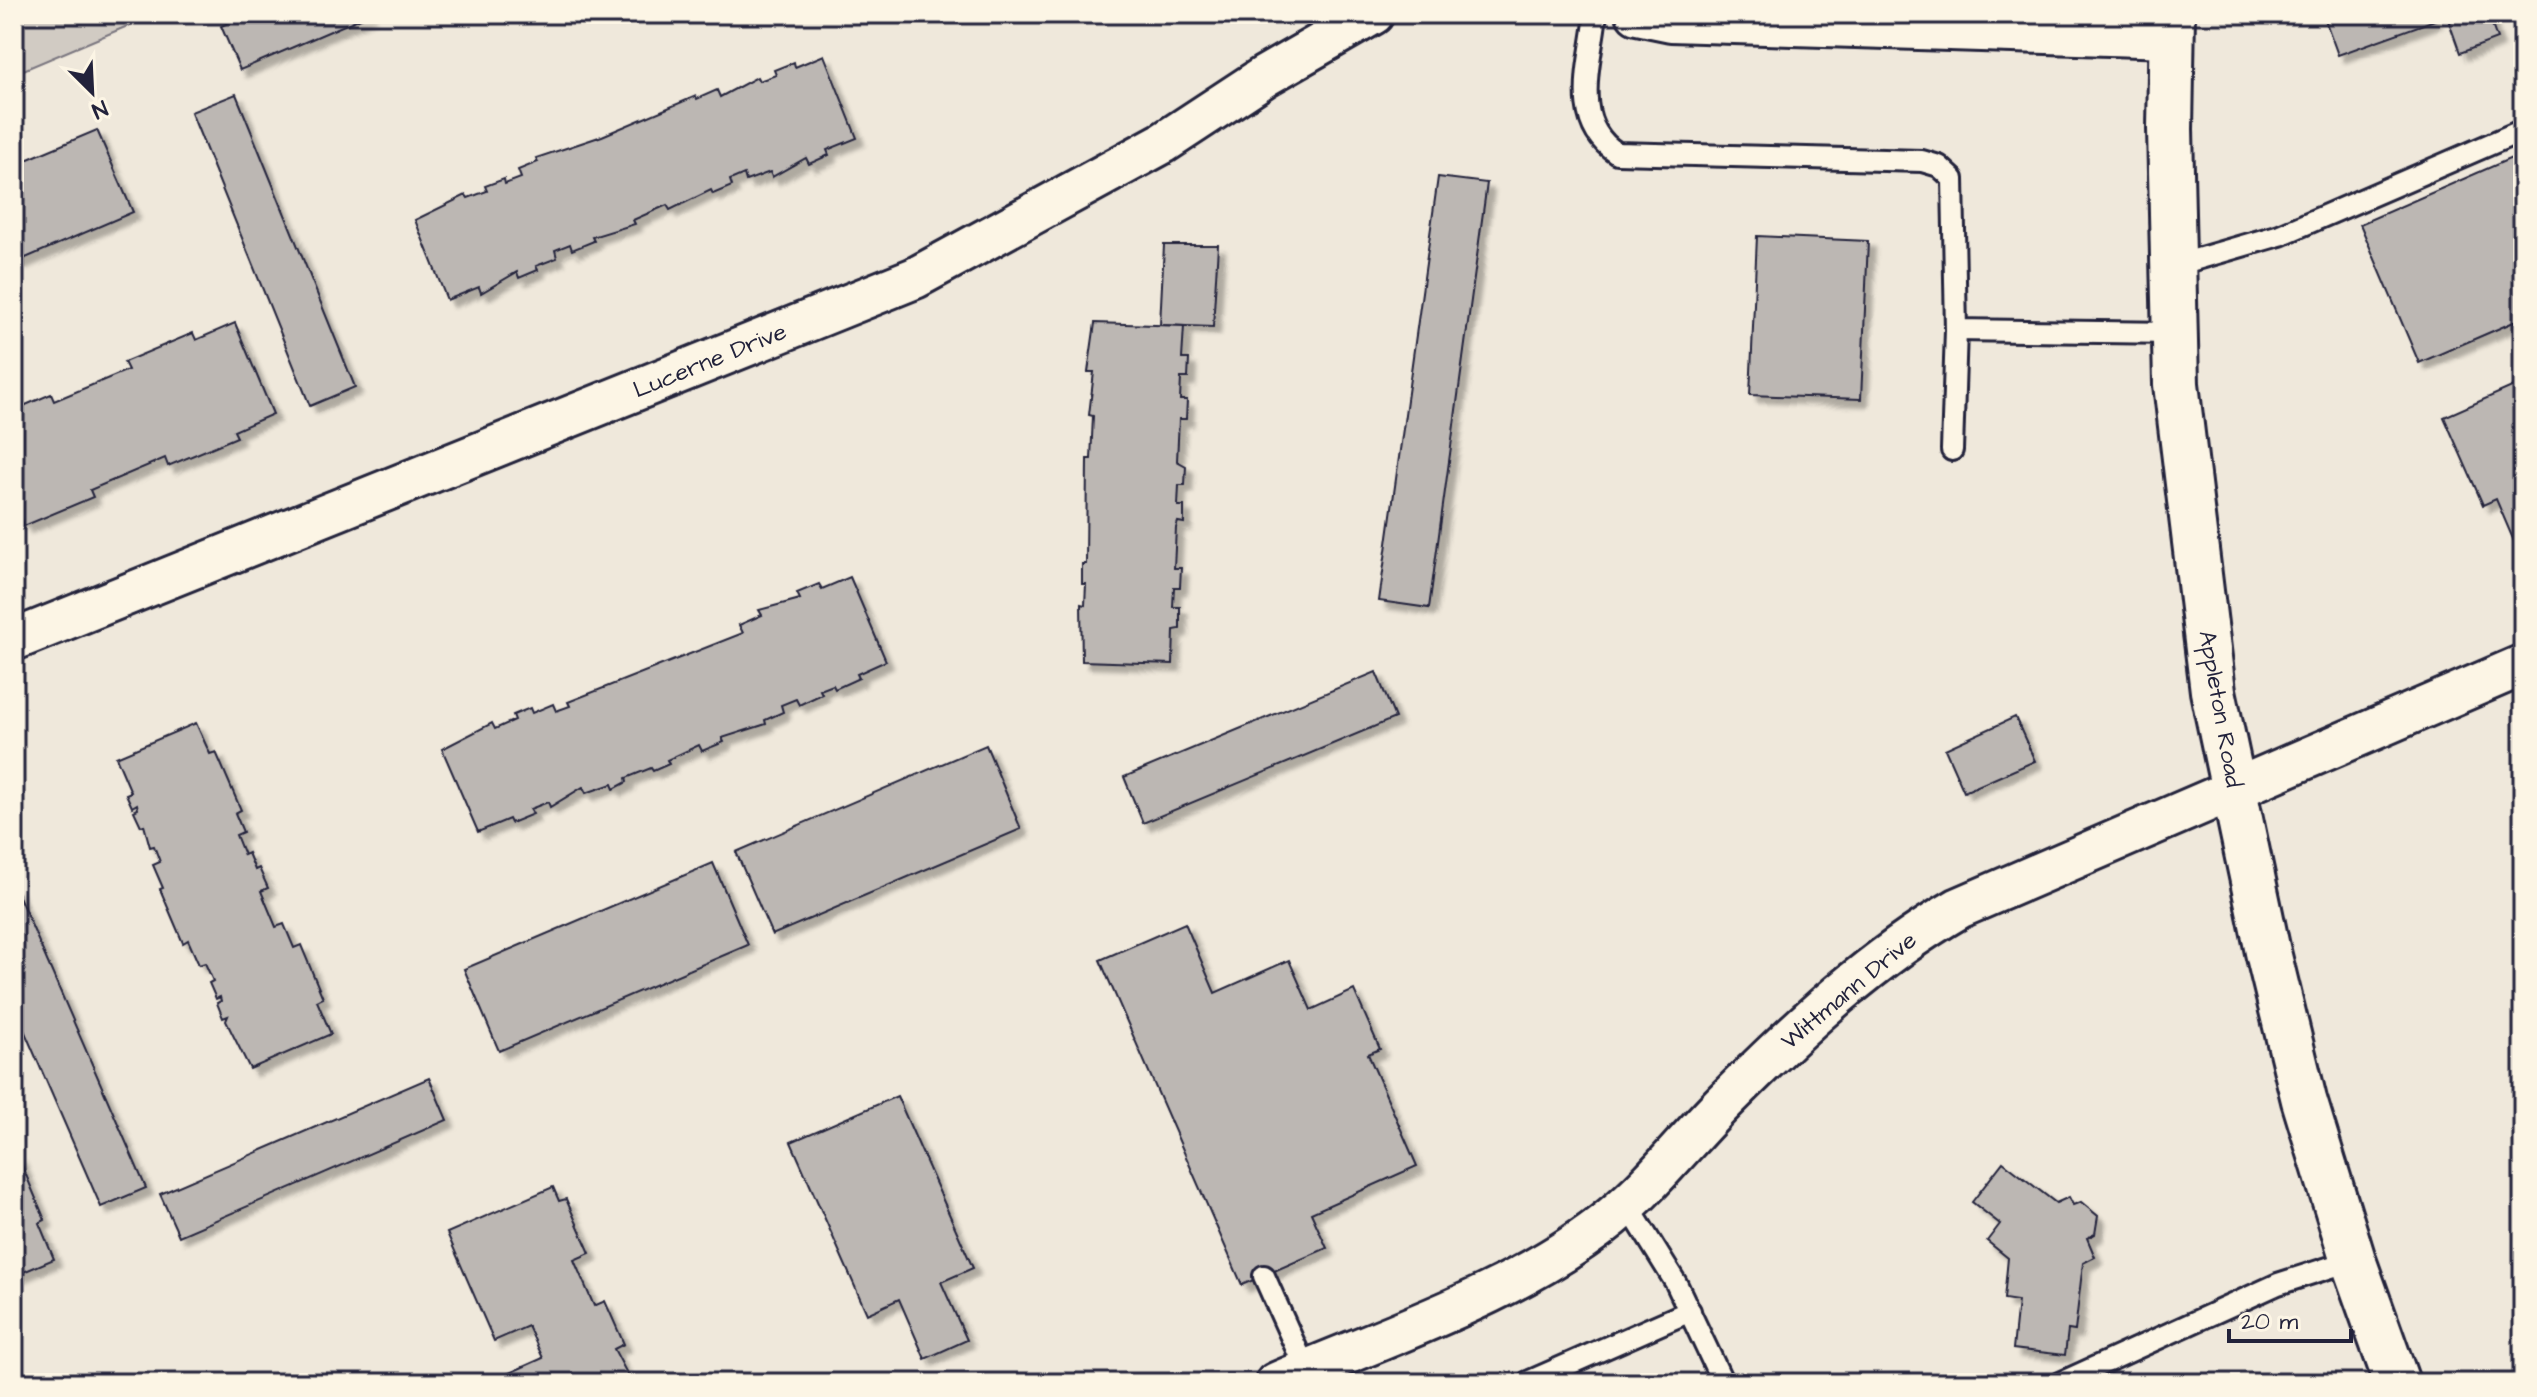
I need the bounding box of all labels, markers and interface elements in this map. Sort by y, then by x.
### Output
north arrow [52,52,132,132]
text: N [87,92,112,126]
street label: Lucerne Drive [628,315,792,407]
street label: Appleton Road [2189,628,2251,790]
street label: Wittmann Drive [1774,924,1924,1058]
scale bar [2229,1293,2351,1343]
text: 20 m [2241,1305,2298,1339]

